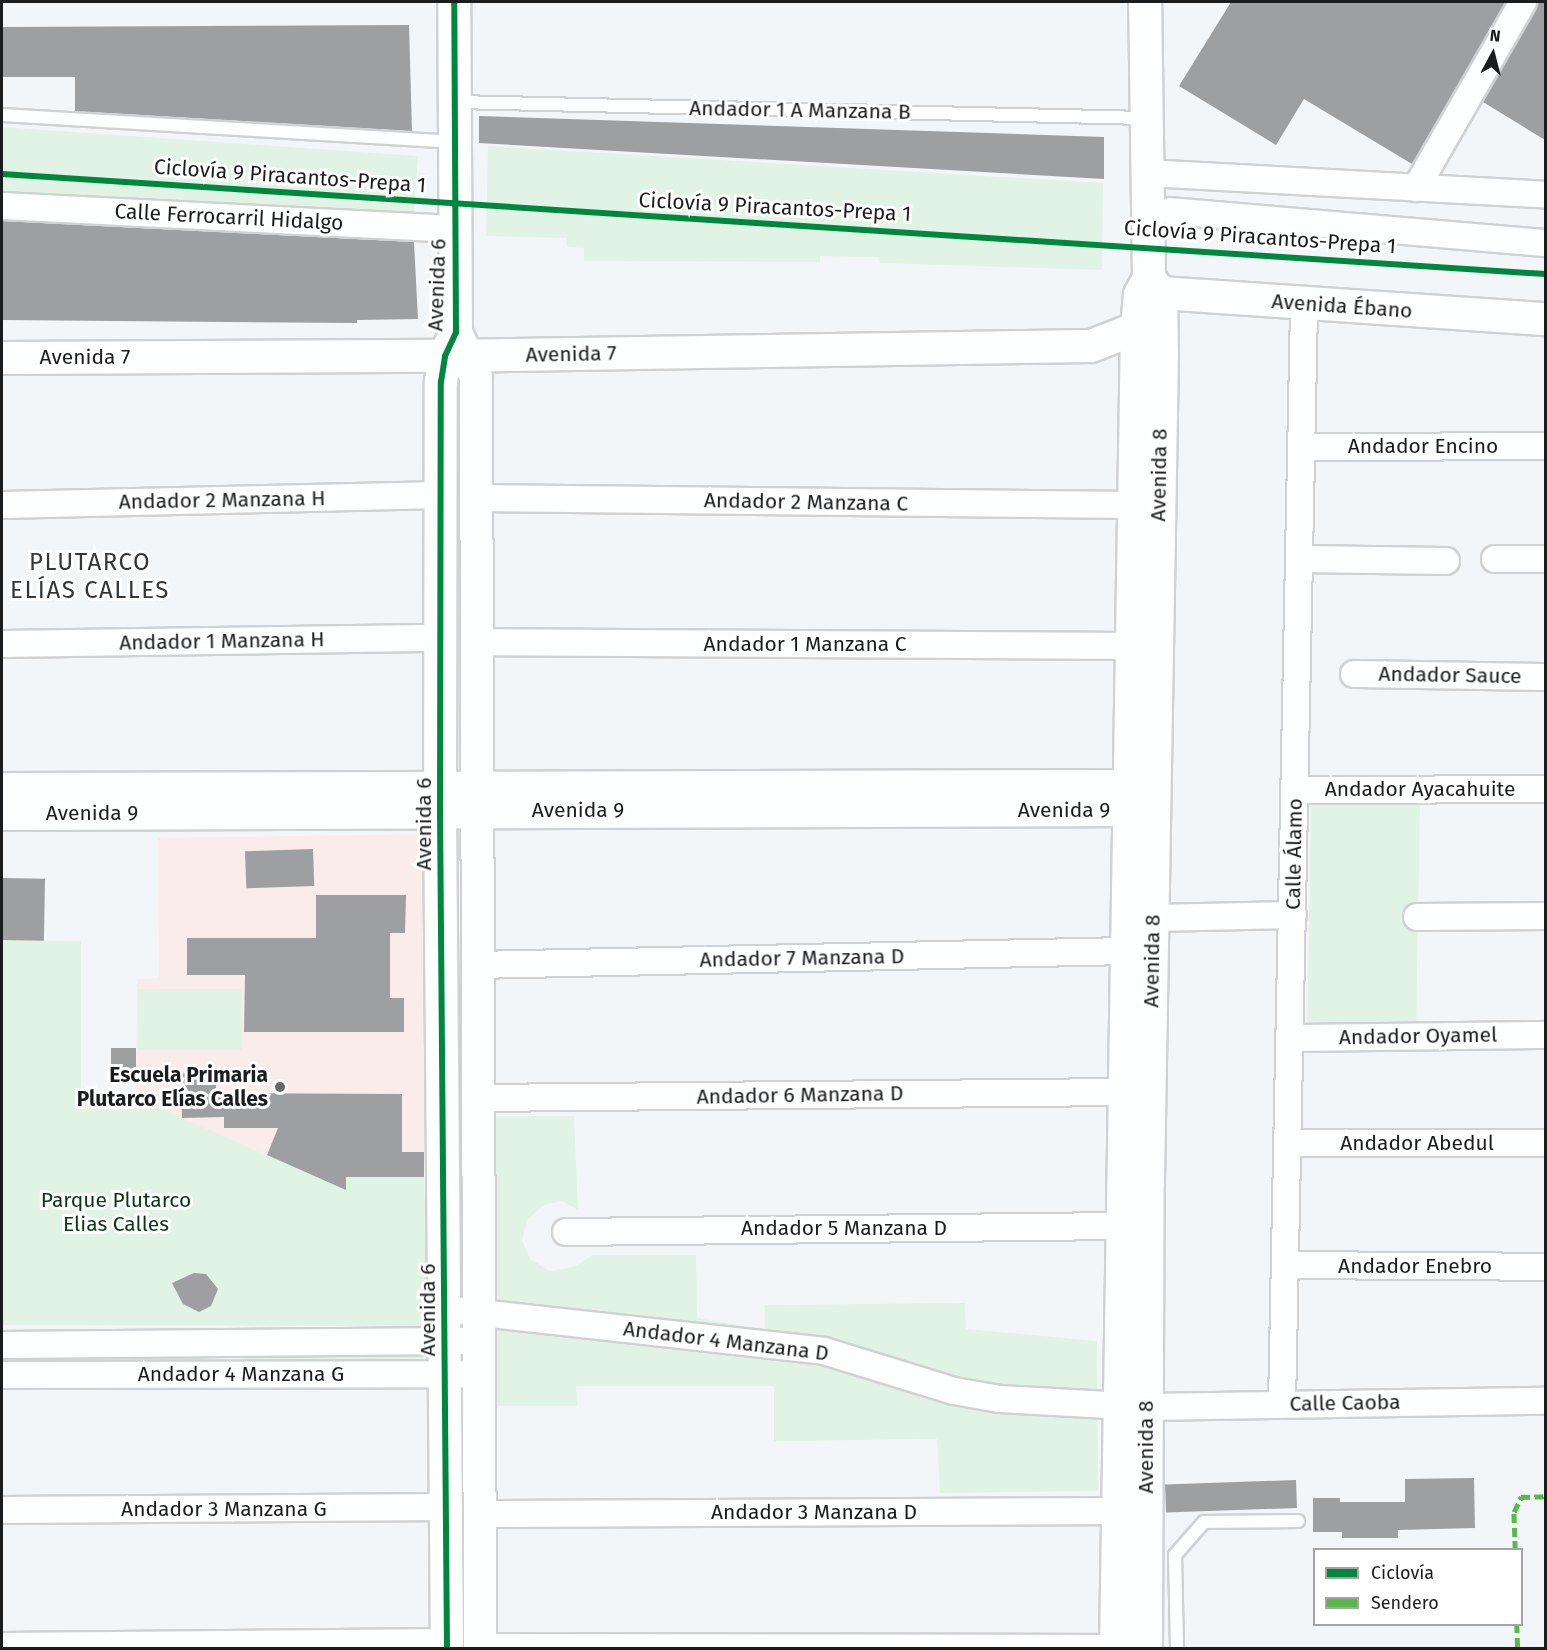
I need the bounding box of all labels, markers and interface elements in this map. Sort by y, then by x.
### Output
north arrow [1463,24,1523,84]
text: N [1489,26,1502,46]
street label: Andador 1 A Manzana B [689,95,911,125]
street label: Ciclovía 9 Piracantos-Prepa 1 [153,154,427,198]
street label: Ciclovía 9 Piracantos-Prepa 1 [638,187,912,227]
street label: Calle Ferrocarril Hidalgo [114,198,344,236]
street label: Ciclovía 9 Piracantos-Prepa 1 [1123,215,1397,259]
street label: Avenida 6 [423,238,451,332]
street label: Avenida Ébano [1271,289,1413,323]
street label: Avenida 7 [525,341,617,367]
street label: Avenida 7 [40,344,130,370]
street label: Avenida 8 [1146,428,1172,522]
street label: Andador Encino [1348,433,1498,459]
street label: Andador 2 Manzana H [118,486,326,514]
street label: Andador 2 Manzana C [704,488,908,516]
district label: PLUTARCO ELÍAS CALLES [10,549,170,605]
street label: Andador 1 Manzana H [119,627,325,655]
street label: Andador 1 Manzana C [704,631,906,657]
street label: Andador Sauce [1378,661,1522,689]
street label: Andador Ayacahuite [1325,776,1515,802]
street label: Avenida 6 [411,778,437,870]
street label: Avenida 9 [532,797,624,823]
street label: Avenida 9 [1018,797,1110,823]
street label: Calle Álamo [1280,798,1308,910]
street label: Avenida 9 [46,800,138,826]
street label: Avenida 8 [1139,914,1165,1008]
street label: Andador 7 Manzana D [699,944,905,972]
street label: Andador Oyamel [1339,1022,1497,1050]
place label: Escuela Primaria Plutarco Elías Calles [77,1062,268,1112]
marker: Escuela Primaria Plutarco Elías Calles [273,1080,287,1094]
street label: Andador 6 Manzana D [696,1081,904,1109]
street label: Andador Abedul [1340,1130,1494,1156]
park label: Parque Plutarco Elias Calles [41,1187,191,1237]
street label: Andador 5 Manzana D [741,1215,947,1241]
street label: Andador Enebro [1338,1253,1492,1279]
street label: Avenida 6 [415,1264,441,1356]
street label: Andador 4 Manzana D [622,1316,830,1366]
street label: Andador 4 Manzana G [138,1361,344,1387]
street label: Calle Caoba [1289,1389,1401,1417]
street label: Avenida 8 [1133,1400,1159,1494]
street label: Andador 3 Manzana G [121,1496,327,1522]
street label: Andador 3 Manzana D [711,1499,917,1525]
legend [1313,1548,1523,1626]
text: Ciclovía [1371,1562,1434,1584]
text: Sendero [1371,1592,1439,1614]

